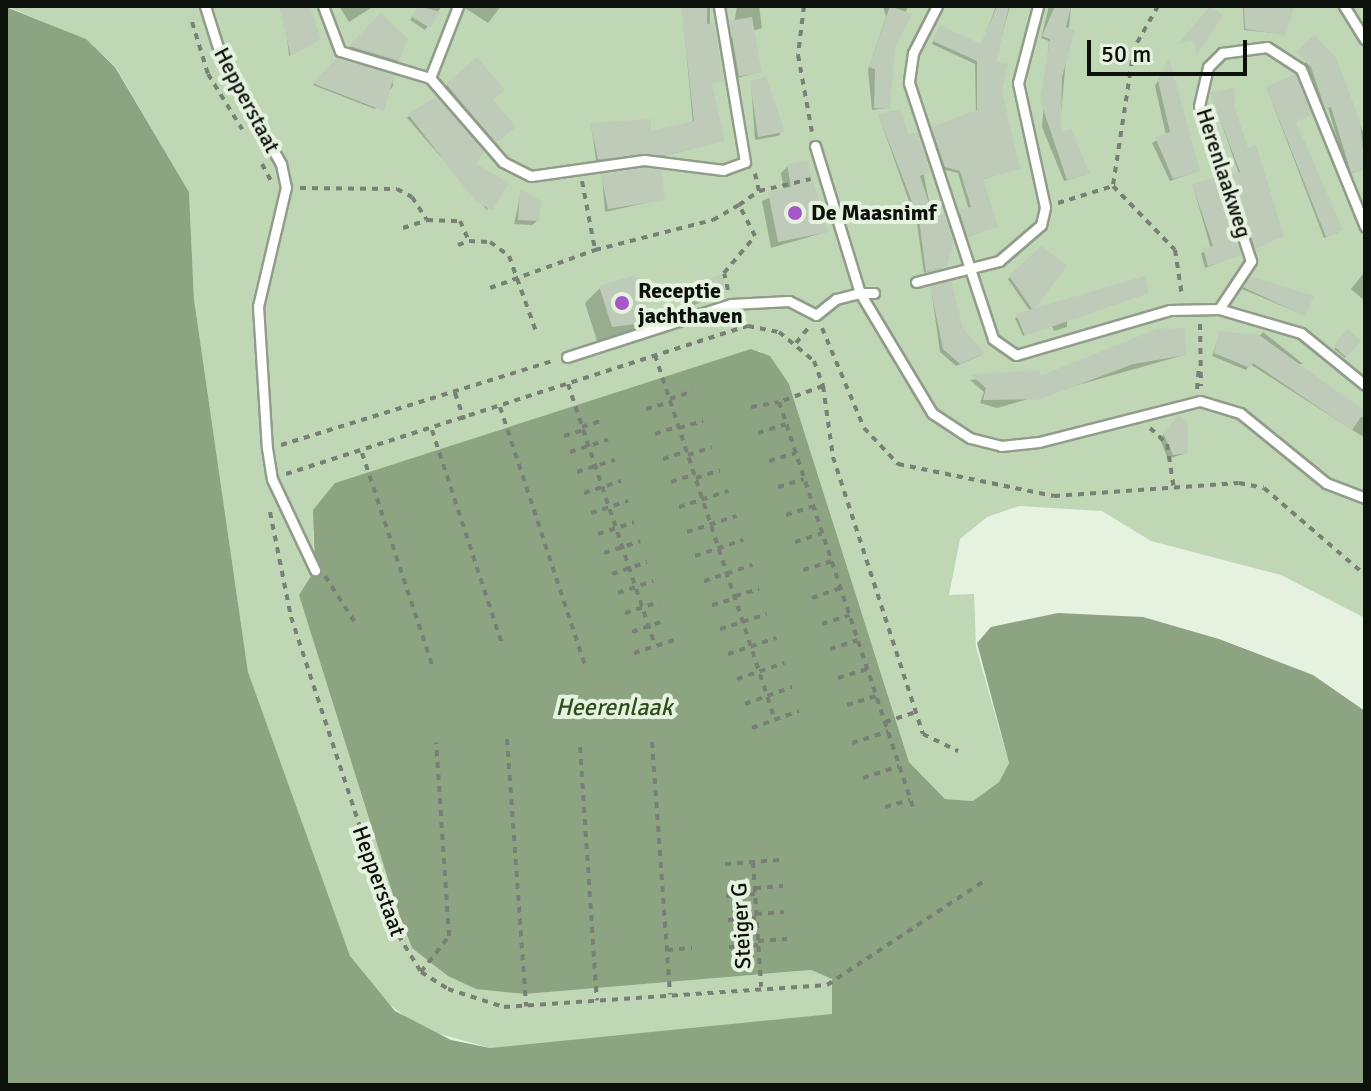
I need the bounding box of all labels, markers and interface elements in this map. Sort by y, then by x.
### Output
scale bar [1091,24,1251,74]
text: 50 m [1101,39,1151,69]
street label: Hepperstaat [208,43,286,157]
street label: Herenlaakweg [1191,105,1257,241]
place label: De Maasnimf [811,200,936,226]
marker: De Maasnimf [786,204,804,222]
place label: Receptie jachthaven [638,277,743,328]
marker: Receptie jachthaven [613,294,631,312]
water label: Heerenlaak [555,694,673,722]
street label: Hepperstaat [347,822,411,940]
street label: Steiger G [726,882,756,970]

